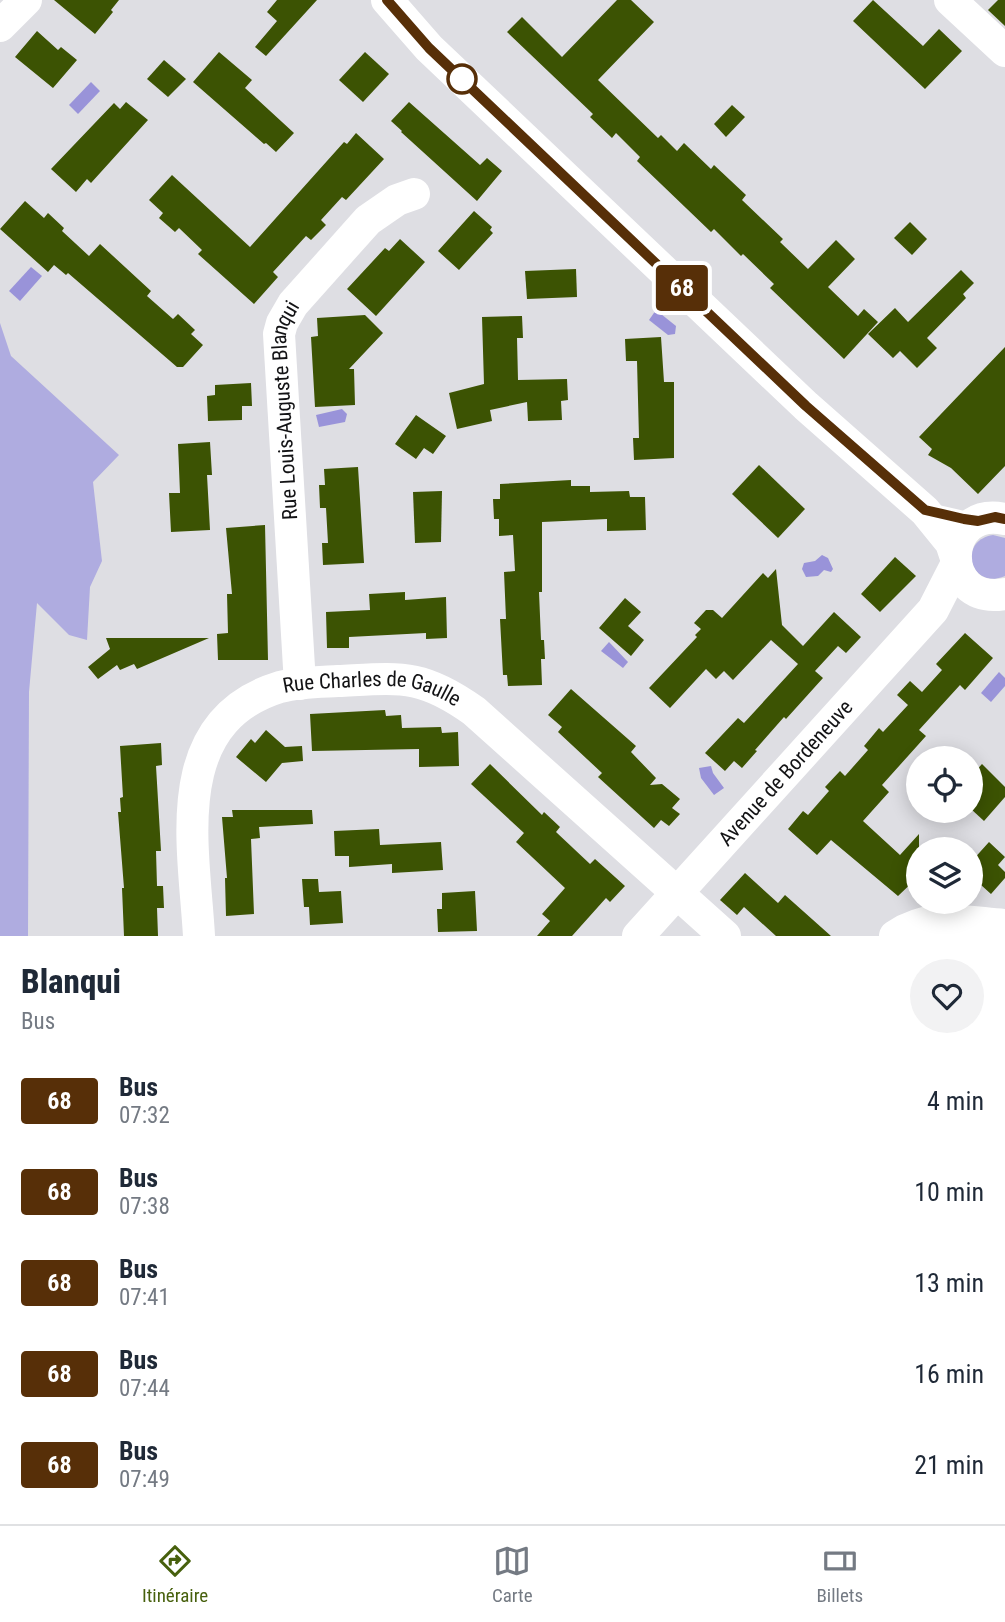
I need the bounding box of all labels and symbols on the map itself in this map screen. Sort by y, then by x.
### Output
unlabelled marker [447,64,477,94]
line badge: 68 [650,265,714,311]
street label: Rue Louis-Auguste Blanqui [267,296,304,521]
street label: Rue Charles de Gaulle [281,667,465,711]
street label: Avenue de Bordeneuve [714,695,858,851]

